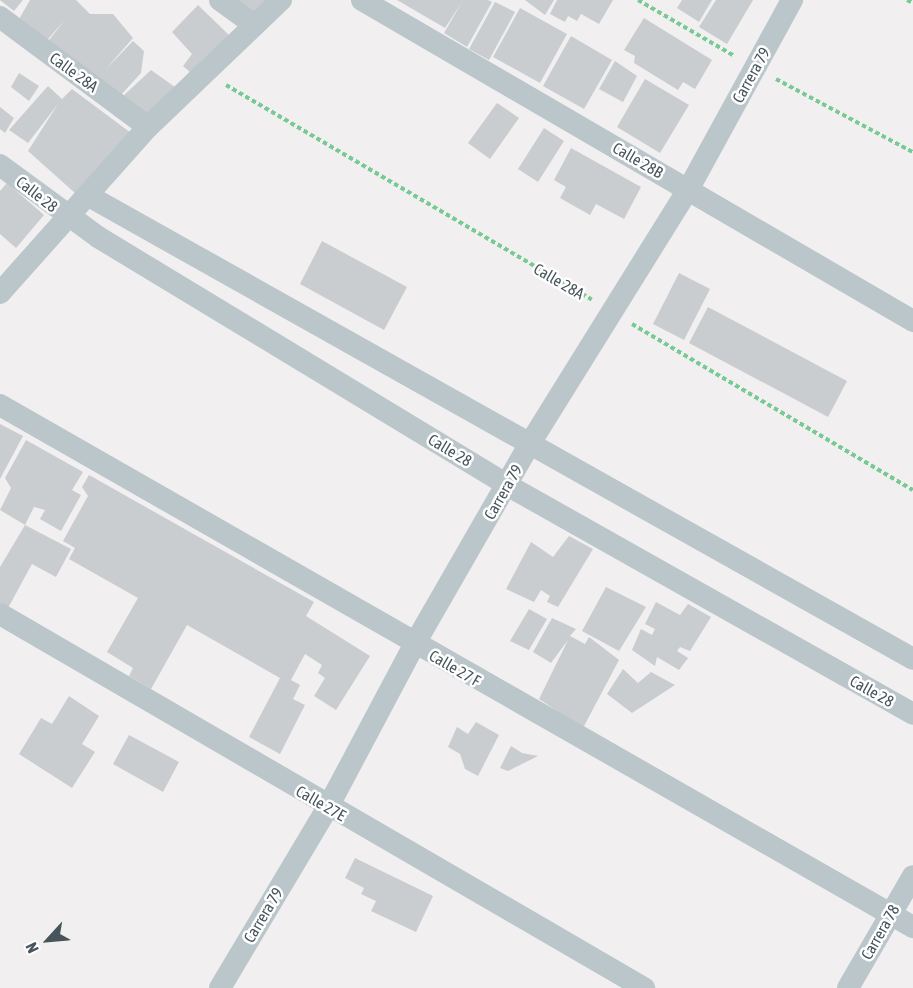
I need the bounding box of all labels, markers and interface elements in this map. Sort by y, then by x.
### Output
street label: Carrera 79 [728,44,774,106]
street label: Calle 28A [46,48,102,96]
street label: Calle 28B [609,138,667,182]
street label: Calle 28 [12,172,62,216]
street label: Calle 28A [530,259,588,303]
street label: Calle 28 [425,430,475,470]
street label: Carrera 79 [480,461,526,523]
street label: Calle 27 F [426,646,484,690]
street label: Calle 28 [847,671,897,711]
street label: Calle 27E [293,781,349,825]
street label: Carrera 79 [239,884,287,946]
street label: Carrera 78 [857,901,903,963]
north arrow [18,910,78,970]
text: N [22,940,42,956]

